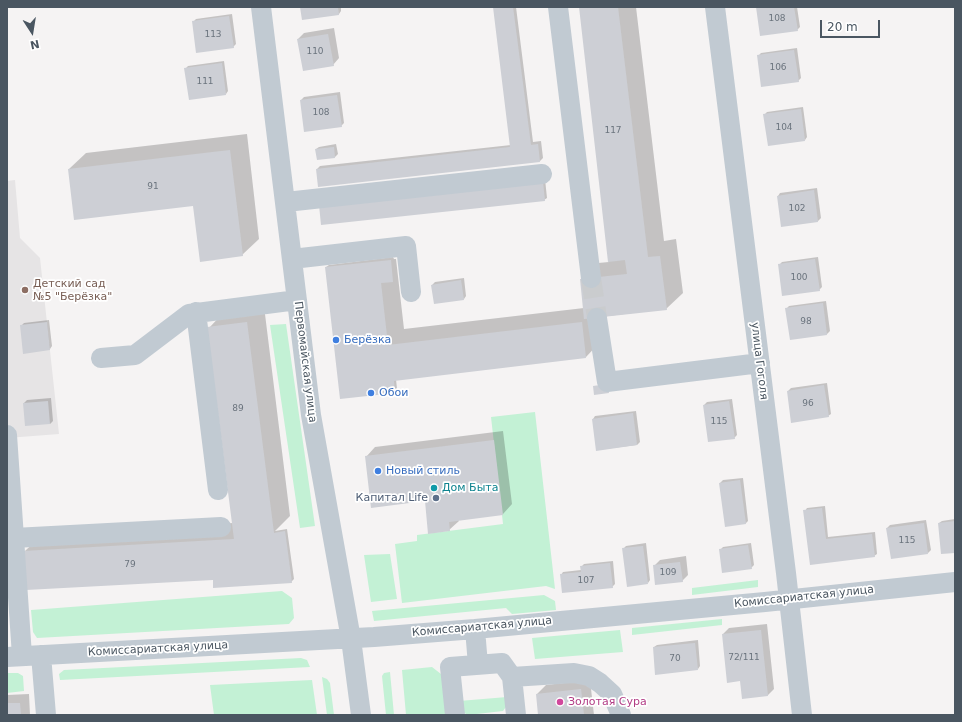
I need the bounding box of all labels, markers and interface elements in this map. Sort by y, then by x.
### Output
north arrow [12,12,52,52]
scale bar [822,12,882,38]
house number: 108 [768,14,786,24]
text: 20 m [827,20,858,34]
house number: 113 [204,30,222,40]
text: N [29,37,40,52]
house number: 110 [306,47,324,57]
house number: 106 [769,63,787,73]
house number: 111 [196,77,214,87]
house number: 108 [312,108,330,118]
house number: 104 [775,123,793,133]
house number: 117 [604,126,622,136]
house number: 91 [147,182,159,192]
house number: 102 [788,204,806,214]
house number: 100 [790,273,808,283]
place label: Детский сад №5 "Берёзка" [33,277,112,303]
marker: Детский сад №5 "Берёзка" [20,285,30,295]
street label: Первомайская улица [291,301,319,423]
house number: 98 [800,317,812,327]
street label: улица Гоголя [748,321,770,401]
place label: Берёзка [344,333,391,347]
marker: Берёзка [331,335,341,345]
place label: Обои [379,386,408,400]
marker: Обои [366,388,376,398]
house number: 96 [802,399,814,409]
house number: 89 [232,404,244,414]
house number: 115 [710,417,728,427]
place label: Новый стиль [386,464,460,478]
marker: Новый стиль [373,466,383,476]
place label: Дом Быта [442,481,498,495]
marker: Дом Быта [429,483,439,493]
place label: Капитал Life [356,491,428,505]
marker: Капитал Life [431,493,441,503]
house number: 115 [898,536,916,546]
house number: 79 [124,560,136,570]
house number: 109 [659,568,677,578]
house number: 107 [577,576,595,586]
street label: Комиссариатская улица [733,583,875,611]
street label: Комиссариатская улица [411,614,553,640]
street label: Комиссариатская улица [87,639,229,659]
house number: 72/111 [728,653,760,663]
house number: 70 [669,654,681,664]
place label: Золотая Сура [568,695,647,709]
marker: Золотая Сура [555,697,565,707]

